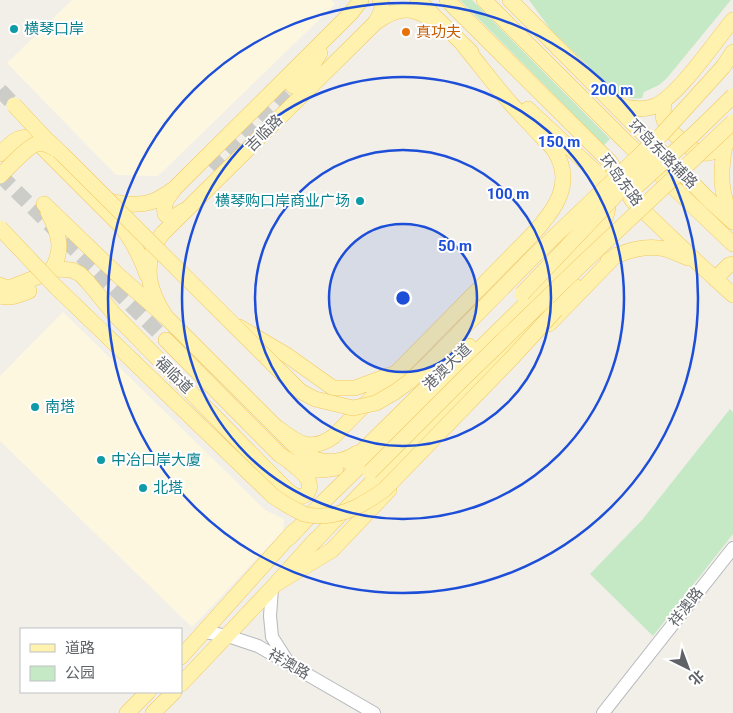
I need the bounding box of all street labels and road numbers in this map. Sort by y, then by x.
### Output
street label: 吉临路 [242,111,286,155]
street label: 环岛东路辅路 [625,116,701,192]
street label: 环岛东路 [596,151,646,209]
street label: 港澳大道 [419,340,475,394]
street label: 福临道 [152,353,196,397]
street label: 祥澳路 [665,584,707,630]
street label: 祥澳路 [265,645,313,683]

